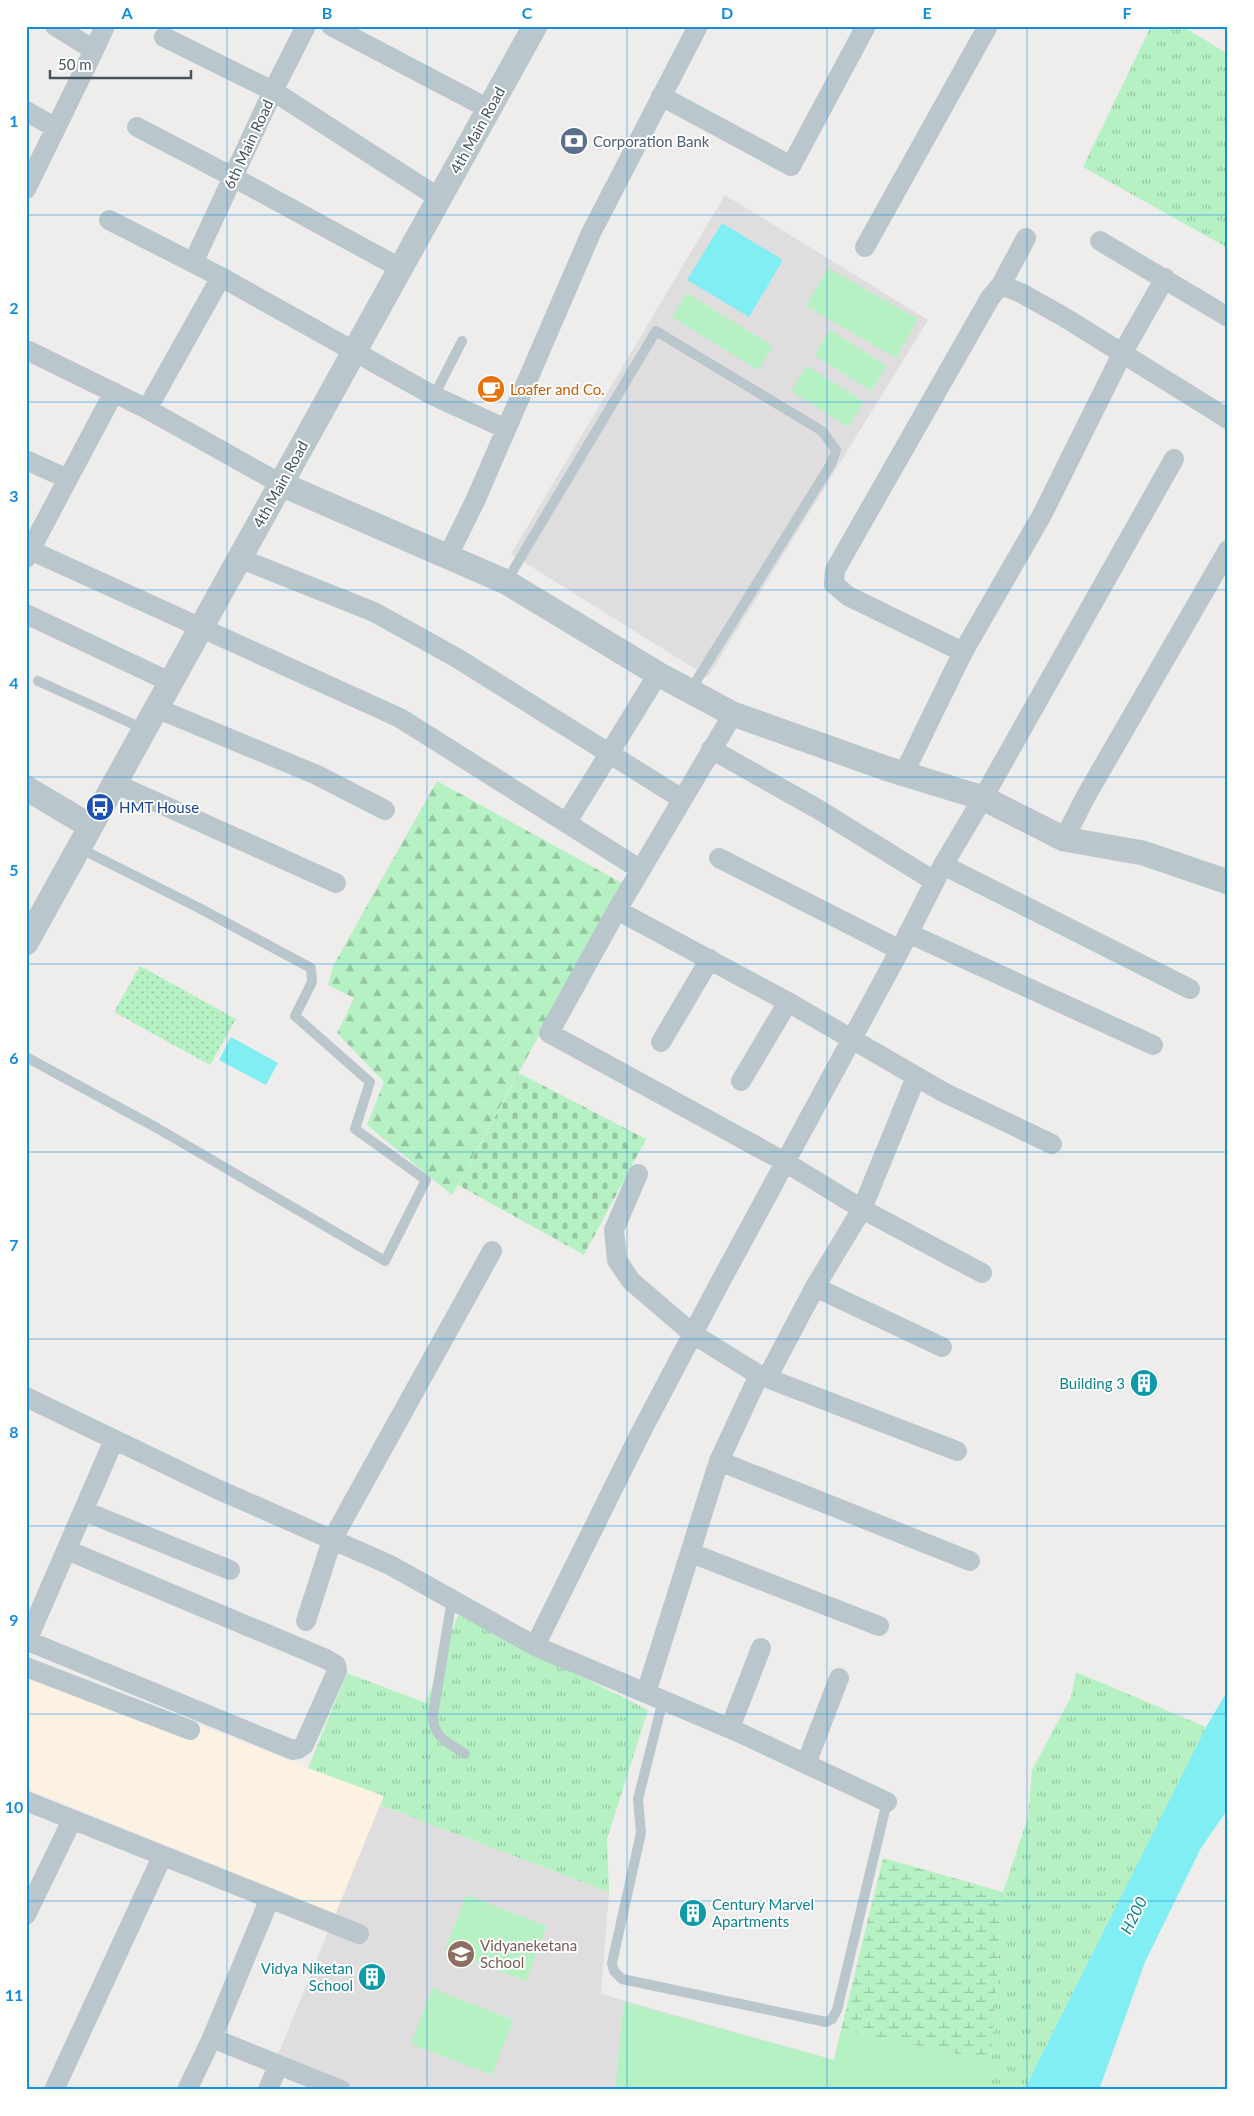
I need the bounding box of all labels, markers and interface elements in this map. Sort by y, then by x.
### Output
text: A [120,3,133,22]
text: B [322,3,332,22]
text: C [522,3,533,22]
text: D [721,3,733,22]
text: E [922,3,932,22]
text: F [1122,3,1132,22]
scale bar [50,48,191,80]
text: 50 m [58,55,92,73]
street label: 4th Main Road [446,83,508,177]
street label: 6th Main Road [219,96,277,192]
text: 1 [9,111,19,130]
bank icon: Corporation Bank [559,126,589,156]
place label: Corporation Bank [593,132,710,150]
text: 2 [9,298,19,317]
cafe icon: Loafer and Co. [476,374,506,404]
place label: Loafer and Co. [510,380,605,398]
street label: 4th Main Road [249,437,311,531]
text: 3 [9,486,19,505]
text: 4 [9,673,19,692]
bus stop icon: HMT House [85,792,115,822]
place label: HMT House [119,798,199,816]
text: 5 [9,860,19,879]
text: 6 [9,1048,19,1067]
text: 7 [9,1235,19,1254]
building icon: Building 3 [1129,1368,1159,1398]
place label: Building 3 [1059,1374,1125,1392]
text: 8 [9,1422,19,1441]
text: 9 [9,1610,19,1629]
text: 10 [5,1797,23,1816]
water label: H200 [1116,1893,1150,1937]
place label: Century Marvel Apartments [712,1895,814,1930]
building icon: Century Marvel Apartments [678,1898,708,1928]
place label: Vidyaneketana School [480,1936,577,1971]
school or university icon: Vidyaneketana School [446,1939,476,1969]
place label: Vidya Niketan School [261,1959,353,1994]
building icon: Vidya Niketan School [357,1962,387,1992]
text: 11 [5,1985,23,2004]

